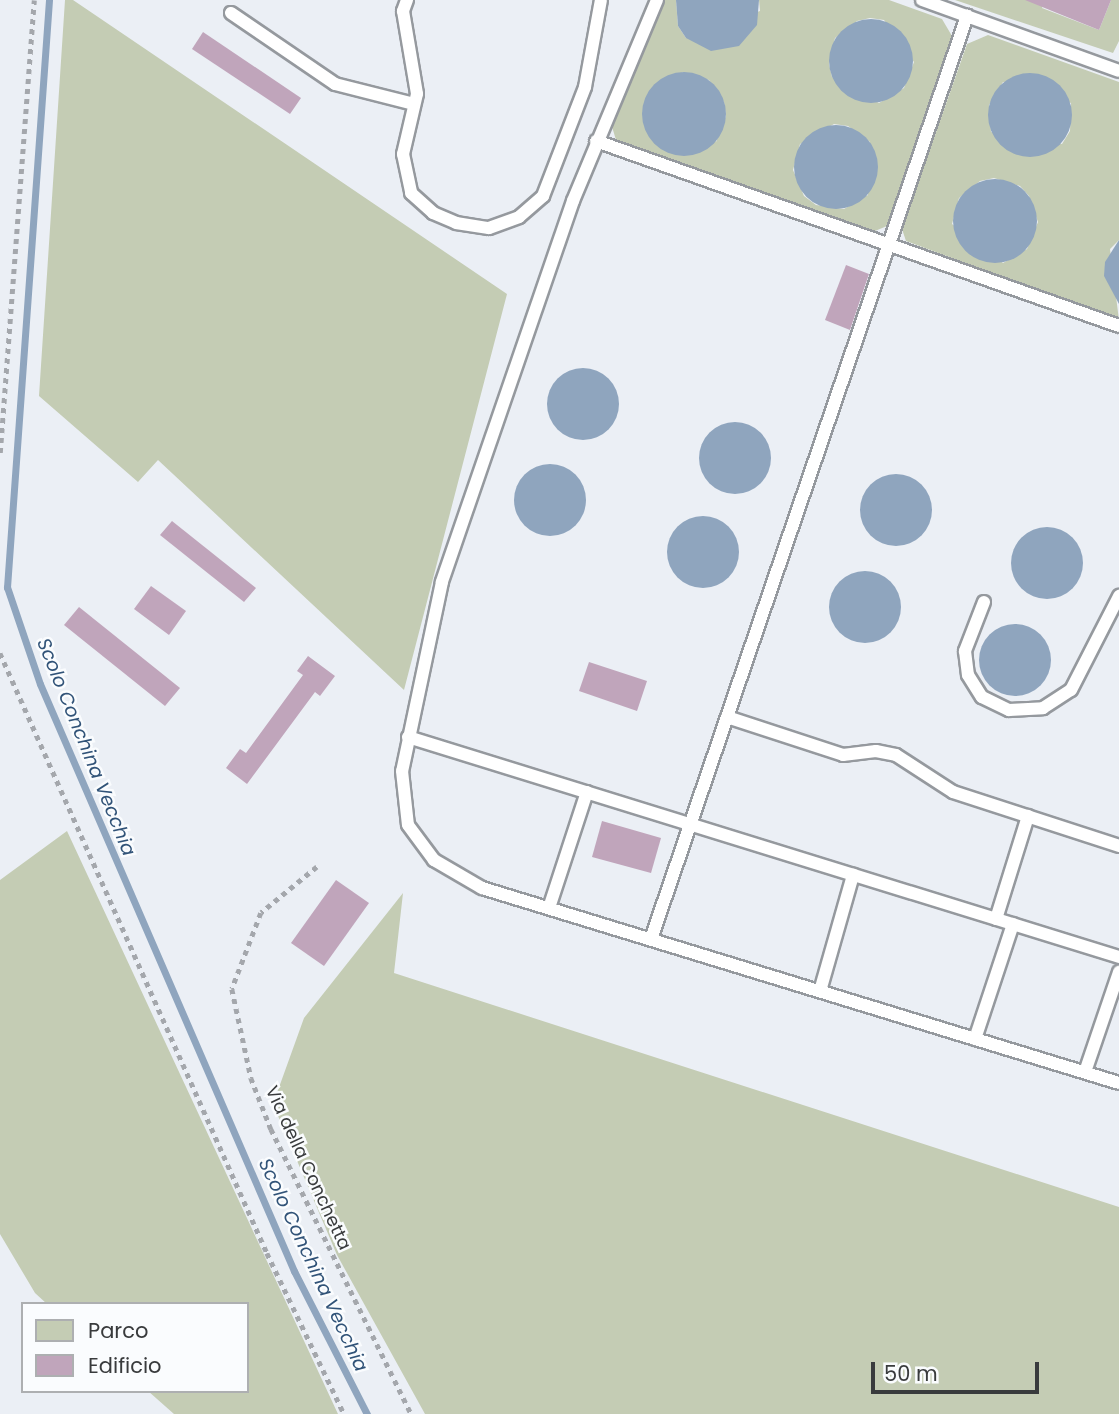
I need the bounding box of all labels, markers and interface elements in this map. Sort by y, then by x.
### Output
water label: Scolo Conchina Vecchia [32,635,140,859]
street label: Via della Conchetta [260,1083,356,1253]
water label: Scolo Conchina Vecchia [254,1155,372,1375]
legend [21,1302,248,1393]
text: Parco [88,1316,148,1345]
scale bar [874,1348,1042,1392]
text: Edificio [88,1351,162,1380]
text: 50 m [884,1359,938,1388]

